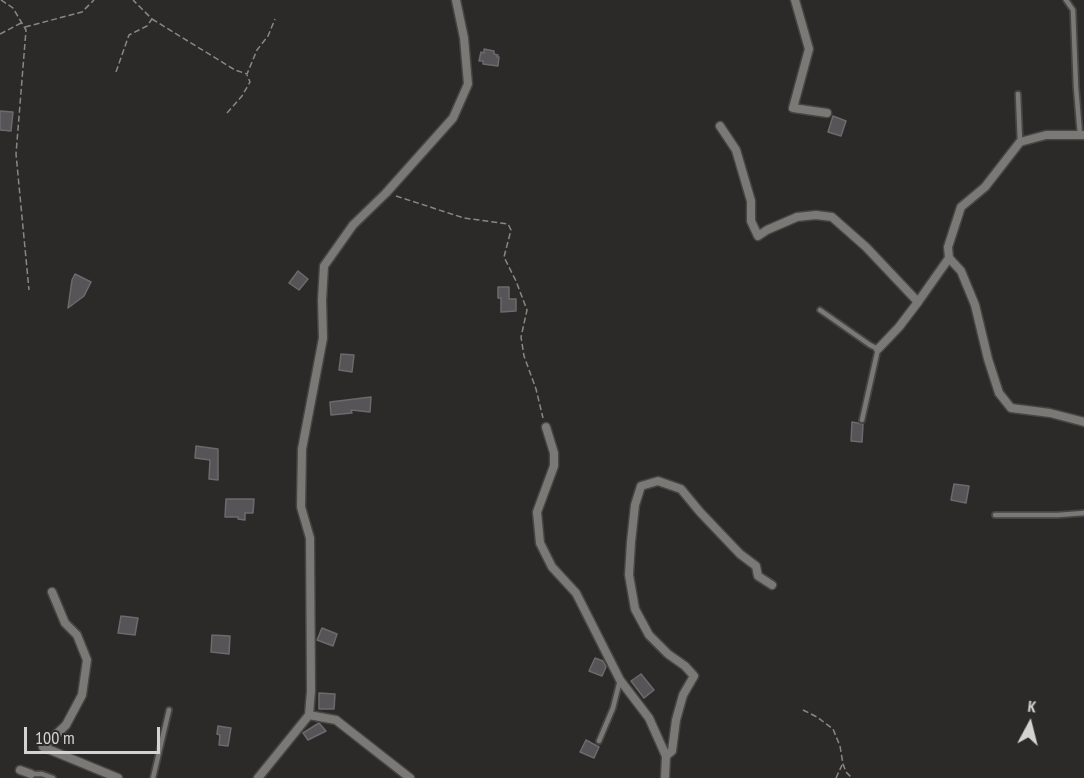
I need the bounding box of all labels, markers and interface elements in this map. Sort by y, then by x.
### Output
north arrow [1000,694,1060,754]
text: K [1027,696,1038,717]
scale bar [27,715,164,753]
text: 100 m [35,726,75,749]

